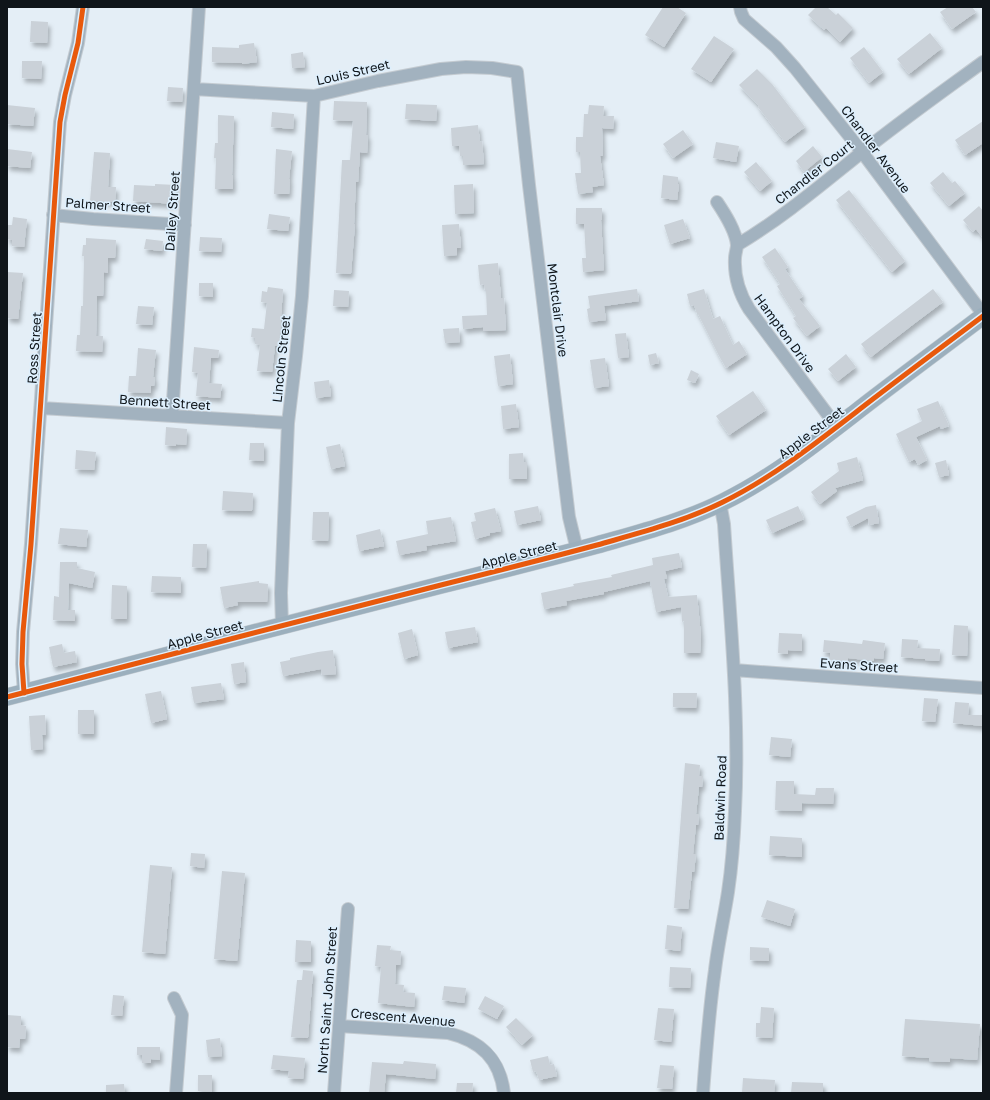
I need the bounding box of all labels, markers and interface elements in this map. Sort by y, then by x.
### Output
street label: Louis Street [315,56,391,88]
street label: Chandler Avenue [838,102,914,196]
street label: Chandler Court [772,136,856,208]
street label: Dailey Street [161,170,183,252]
street label: Palmer Street [65,194,151,216]
street label: Montclair Drive [544,262,572,358]
street label: Hampton Drive [751,291,819,375]
street label: Ross Street [24,312,44,384]
street label: Lincoln Street [268,315,294,403]
street label: Bennett Street [119,391,211,413]
street label: Apple Street [775,402,847,462]
street label: Apple Street [479,537,559,571]
street label: Apple Street [165,616,245,652]
street label: Evans Street [819,654,899,676]
street label: Baldwin Road [711,755,729,841]
street label: North Saint John Street [314,926,340,1074]
street label: Crescent Avenue [350,1004,456,1030]

